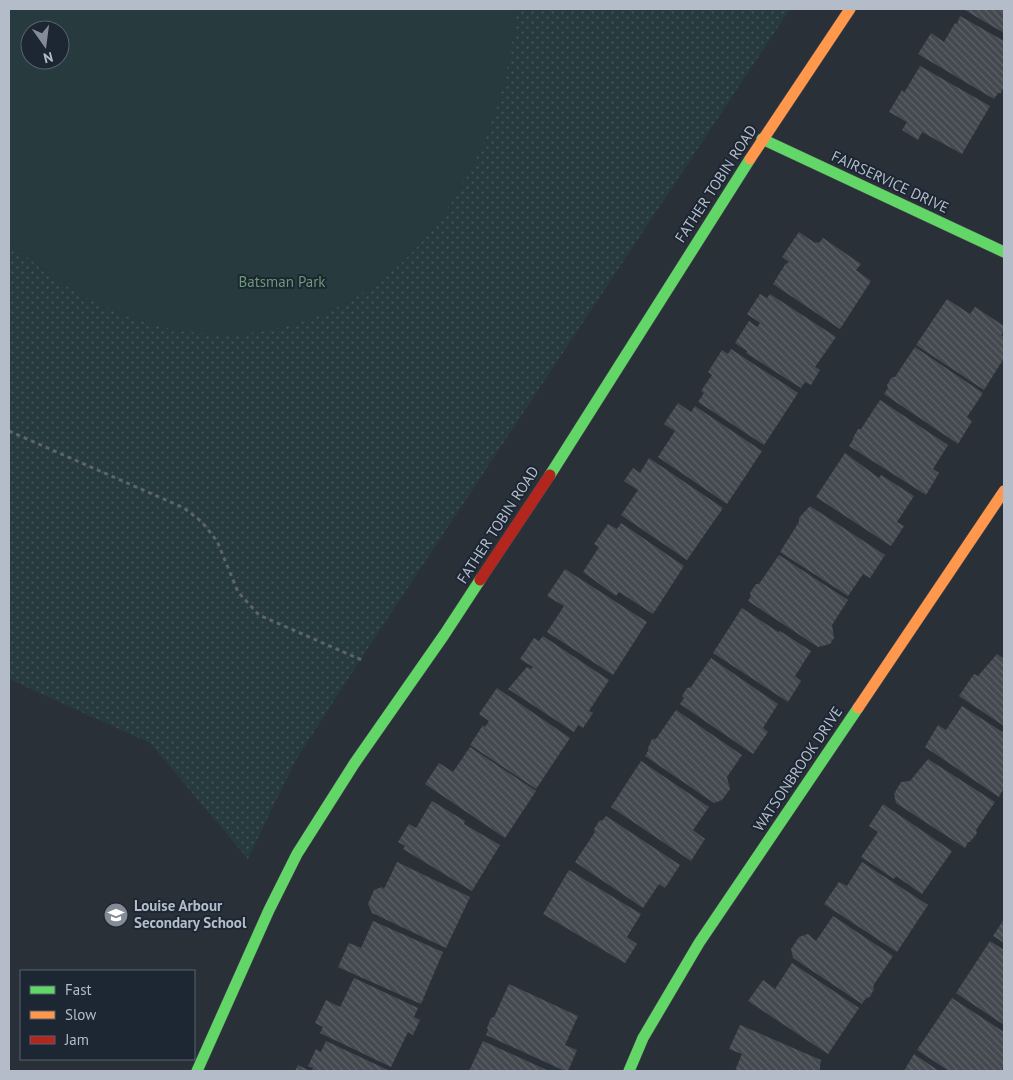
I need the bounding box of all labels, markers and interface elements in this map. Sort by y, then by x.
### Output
north arrow [20,20,70,70]
text: N [42,48,55,67]
street label: FATHER TOBIN ROAD [671,121,761,246]
street label: FAIRSERVICE DRIVE [829,146,952,217]
park label: Batsman Park [238,272,326,291]
street label: FATHER TOBIN ROAD [453,462,543,587]
street label: WATSONBROOK DRIVE [749,703,846,835]
place label: Louise Arbour Secondary School [134,896,247,932]
school or university icon: Louise Arbour Secondary School [103,902,129,928]
legend [20,970,195,1060]
text: Fast [65,980,92,999]
text: Slow [65,1005,96,1024]
text: Jam [64,1030,89,1049]

